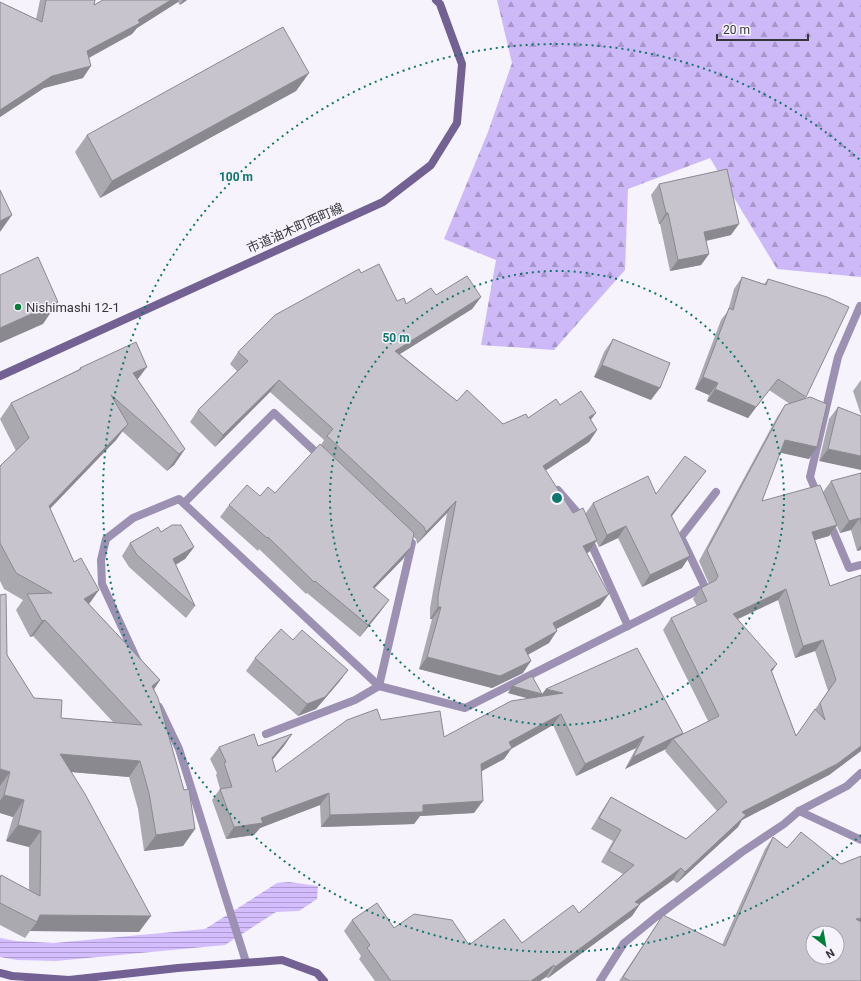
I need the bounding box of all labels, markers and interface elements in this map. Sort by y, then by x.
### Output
scale bar [717,16,808,42]
text: 20 m [723,23,750,37]
text: 100 m [219,170,253,184]
street label: 市道油木町西町線 [244,200,346,256]
place label: Nishimashi 12-1 [26,300,120,315]
marker: Nishimashi 12-1 [13,302,23,312]
text: 50 m [382,331,410,345]
centre of rings [550,491,564,505]
north arrow [805,925,845,965]
text: N [823,946,837,961]

